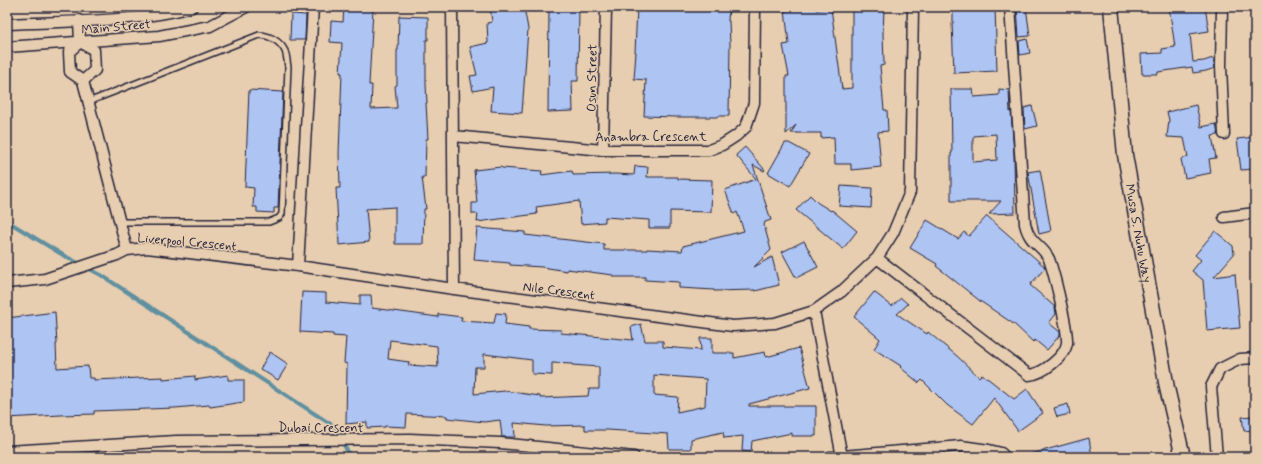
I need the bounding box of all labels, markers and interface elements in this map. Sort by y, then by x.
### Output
street label: Main Street [81,16,152,39]
street label: Osun Street [583,44,602,112]
street label: Anambra Crescent [595,129,707,146]
street label: Musa S. Nuhu Way [1120,183,1155,284]
street label: Liverpool Crescent [137,230,237,255]
street label: Nile Crescent [522,279,596,304]
street label: Dubai Crescent [278,420,364,437]

